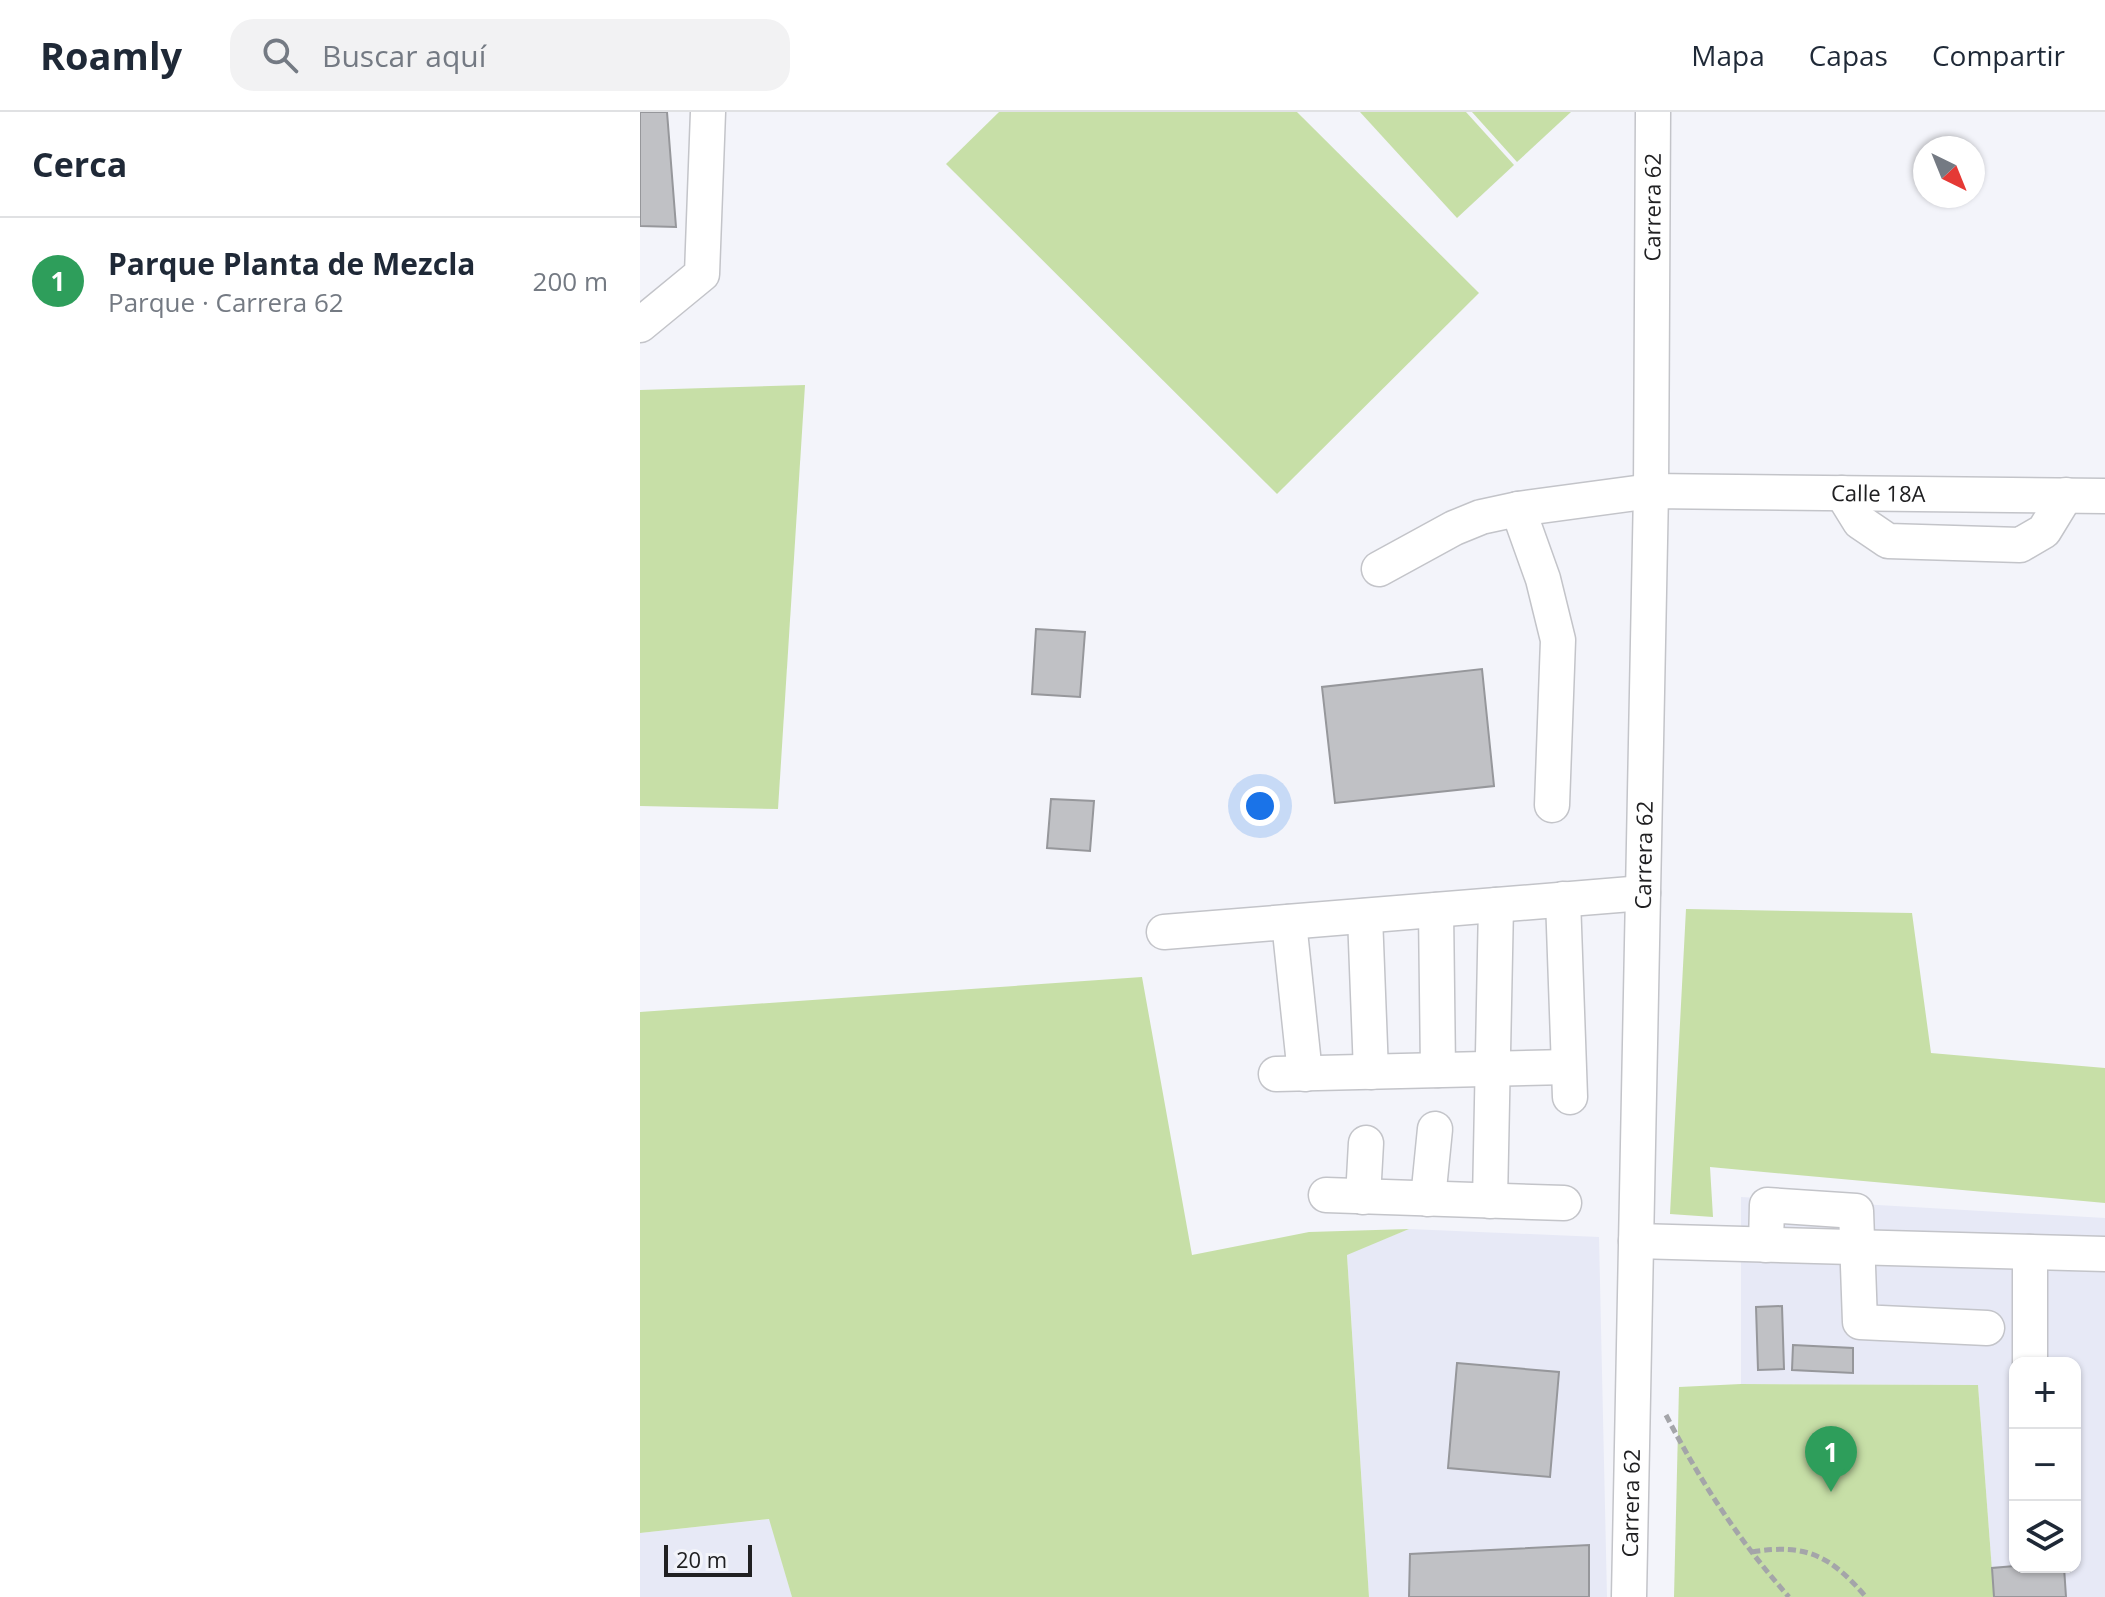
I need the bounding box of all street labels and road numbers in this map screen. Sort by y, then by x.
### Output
street label: Carrera 62 [1636,153,1667,262]
street label: Calle 18A [1831,477,1926,508]
street label: Carrera 62 [1627,801,1659,910]
street label: Carrera 62 [1614,1448,1646,1558]

